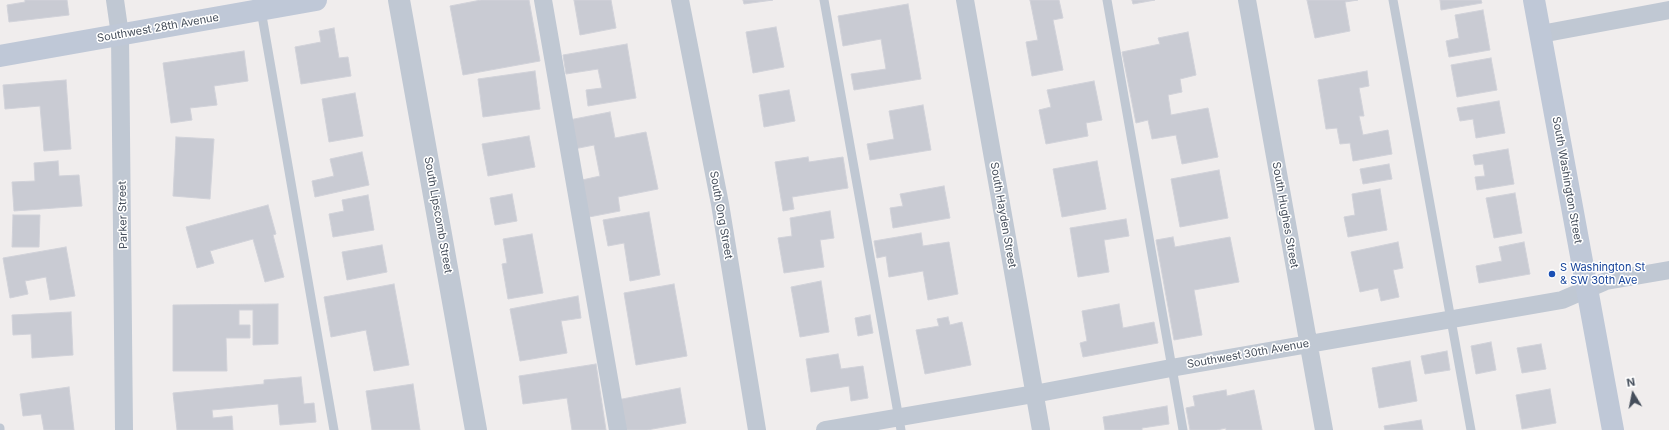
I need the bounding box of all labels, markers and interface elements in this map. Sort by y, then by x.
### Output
street label: Southwest 28th Avenue [96,11,220,45]
street label: South Washington Street [1549,115,1585,245]
street label: South Lipscomb Street [421,156,455,274]
street label: South Hayden Street [987,161,1019,269]
street label: South Hughes Street [1269,161,1301,269]
street label: South Ong Street [707,170,735,260]
street label: Parker Street [116,181,130,249]
place label: S Washington St & SW 30th Ave [1560,261,1645,287]
marker: S Washington St & SW 30th Ave [1547,269,1557,279]
street label: Southwest 30th Avenue [1186,337,1310,371]
north arrow [1613,374,1653,414]
text: N [1626,375,1636,390]

